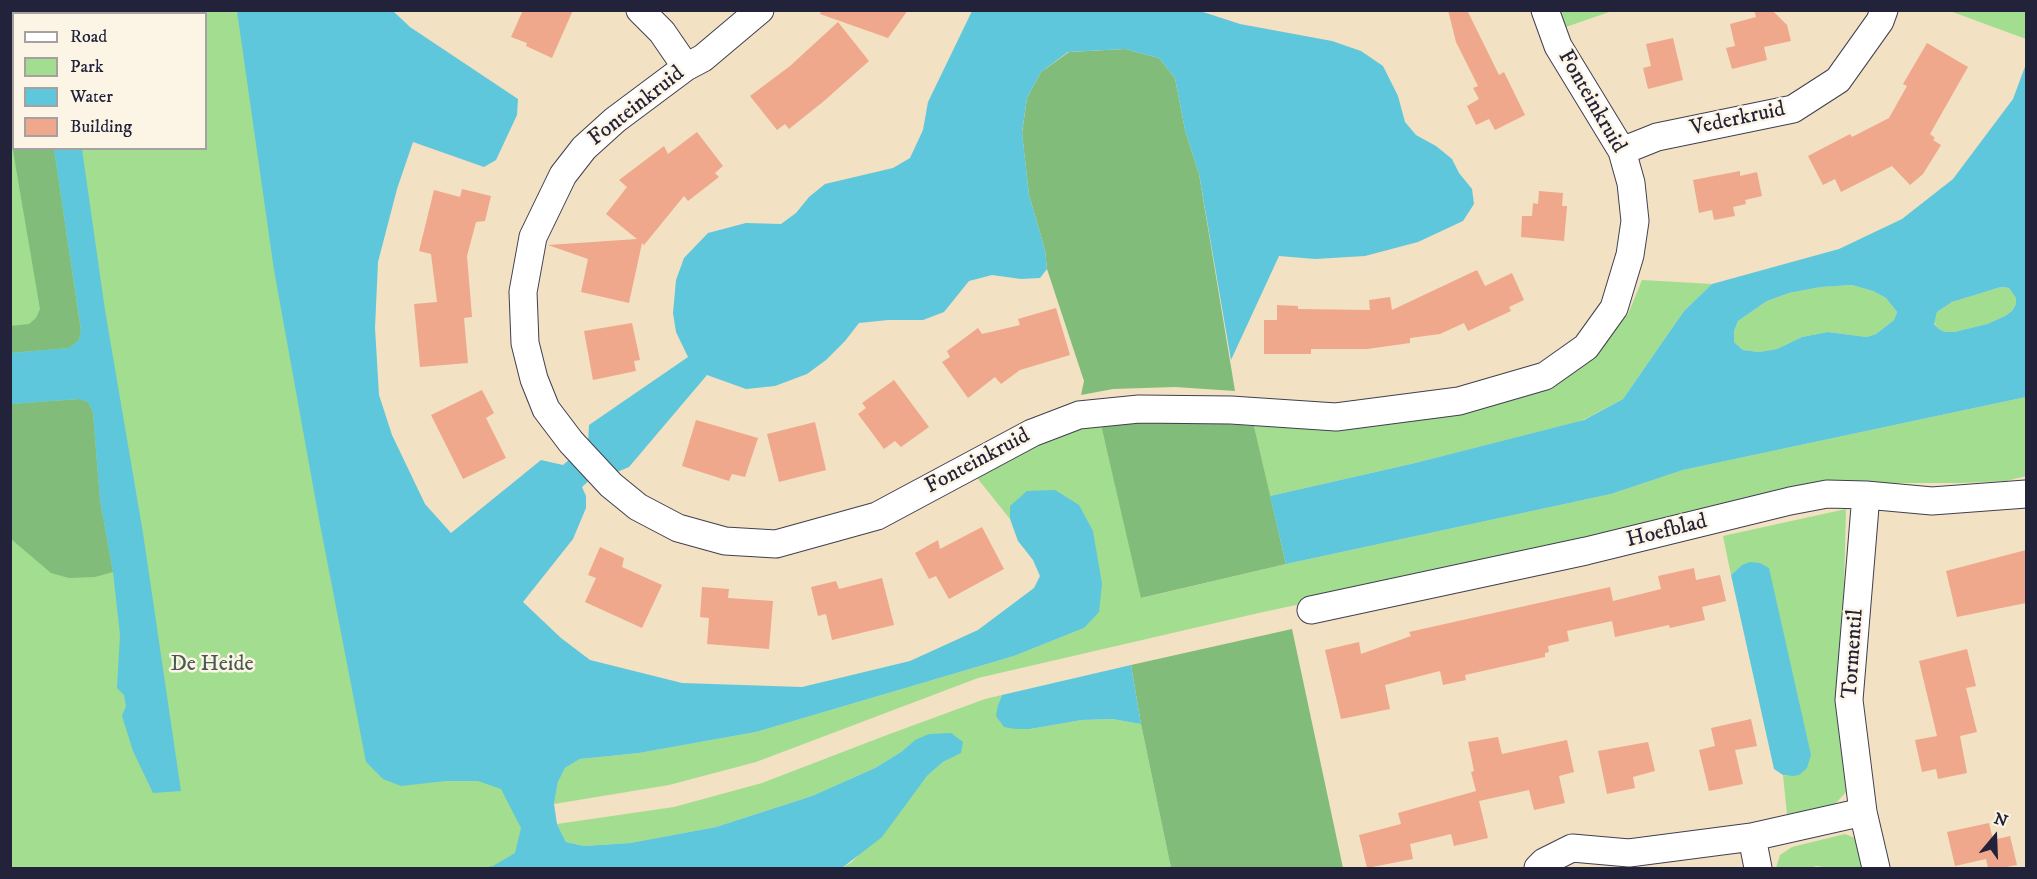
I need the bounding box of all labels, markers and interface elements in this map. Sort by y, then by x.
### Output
legend [12,12,207,150]
text: Road [70,26,107,48]
street label: Fonteinkruid [1551,46,1631,158]
text: Park [70,56,104,78]
street label: Fonteinkruid [584,61,690,153]
text: Water [70,86,113,108]
street label: Vederkruid [1688,97,1788,143]
text: Building [70,116,132,138]
street label: Fonteinkruid [921,423,1035,501]
street label: Hoefblad [1624,509,1710,555]
street label: Tormentil [1838,608,1870,700]
park label: De Heide [170,652,254,678]
north arrow [1965,807,2025,867]
text: N [1991,808,2010,832]

